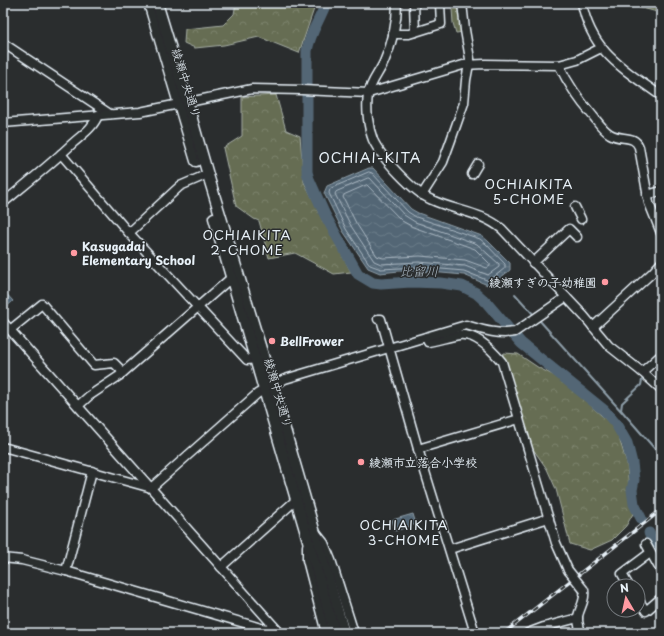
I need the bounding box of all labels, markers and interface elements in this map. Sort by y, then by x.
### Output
street label: 綾瀬中央通り [168,46,206,120]
district label: OCHIAI-KITA [319,147,421,168]
district label: OCHIAIKITA 5-CHOME [484,174,574,208]
district label: OCHIAIKITA 2-CHOME [202,225,292,259]
place label: Kasugadai Elementary School [82,237,195,269]
marker: Kasugadai Elementary School [69,248,79,258]
water label: 比留川 [399,261,439,280]
place label: 綾瀬すぎの子幼稚園 [489,273,597,291]
marker: 綾瀬すぎの子幼稚園 [600,277,610,287]
place label: BellFrower [280,332,345,350]
marker: BellFrower [267,336,277,346]
street label: 綾瀬中央通り [260,356,298,430]
place label: 綾瀬市立落合小学校 [369,453,477,471]
marker: 綾瀬市立落合小学校 [356,457,366,467]
district label: OCHIAIKITA 3-CHOME [359,515,449,549]
north arrow [606,578,646,618]
text: N [619,579,630,597]

